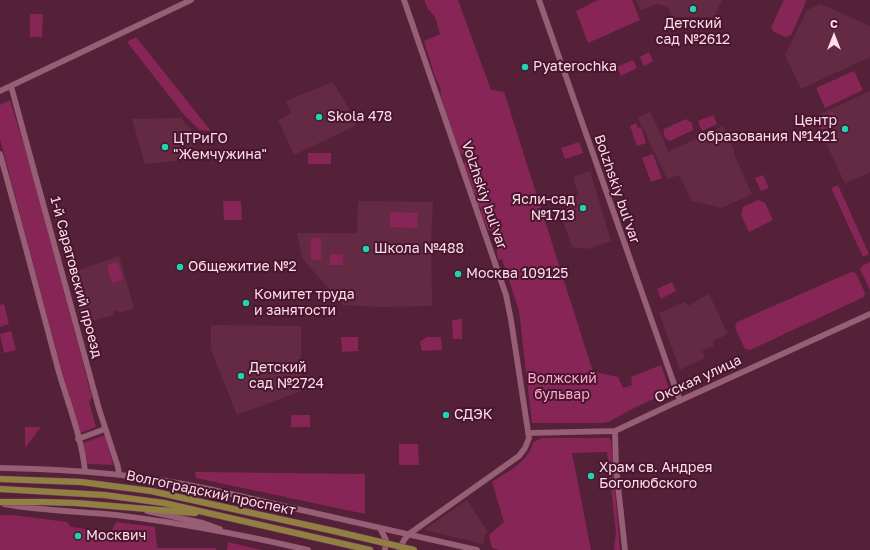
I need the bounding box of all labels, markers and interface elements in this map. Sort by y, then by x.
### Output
marker: Детский сад №2612 [688,4,698,14]
place label: Детский сад №2612 [656,16,730,48]
north arrow [814,16,854,56]
text: С [830,17,838,30]
place label: Pyaterochka [533,59,617,75]
marker: Pyaterochka [520,62,530,72]
place label: Skola 478 [327,109,392,125]
marker: Skola 478 [314,112,324,122]
place label: Центр образования №1421 [698,113,837,146]
marker: Центр образования №1421 [840,124,850,134]
place label: ЦТРиГО "Жемчужина" [173,131,267,164]
street label: Bolzhskiy bul'var [590,132,644,246]
street label: Volzhskiy bul'var [458,139,510,251]
marker: ЦТРиГО "Жемчужина" [160,142,170,152]
place label: Ясли-сад №1713 [512,192,575,224]
street label: 1-й Саратовский проезд [46,194,106,360]
marker: Ясли-сад №1713 [578,203,588,213]
place label: Школа №488 [374,241,464,257]
marker: Школа №488 [361,244,371,254]
place label: Общежитие №2 [188,259,296,275]
marker: Общежитие №2 [175,262,185,272]
place label: Москва 109125 [466,266,568,282]
marker: Москва 109125 [453,269,463,279]
place label: Комитет труда и занятости [254,287,355,320]
marker: Комитет труда и занятости [241,298,251,308]
street label: Окская улица [652,352,744,406]
place label: Детский сад №2724 [249,360,324,392]
marker: Детский сад №2724 [236,371,246,381]
park label: Волжский бульвар [527,371,597,404]
place label: СДЭК [454,407,492,423]
marker: СДЭК [441,410,451,420]
place label: Храм св. Андрея Боголюбского [599,460,713,492]
street label: Волгоградский проспект [125,467,297,519]
marker: Храм св. Андрея Боголюбского [586,471,596,481]
place label: Москвич [86,528,146,544]
marker: Москвич [73,531,83,541]

